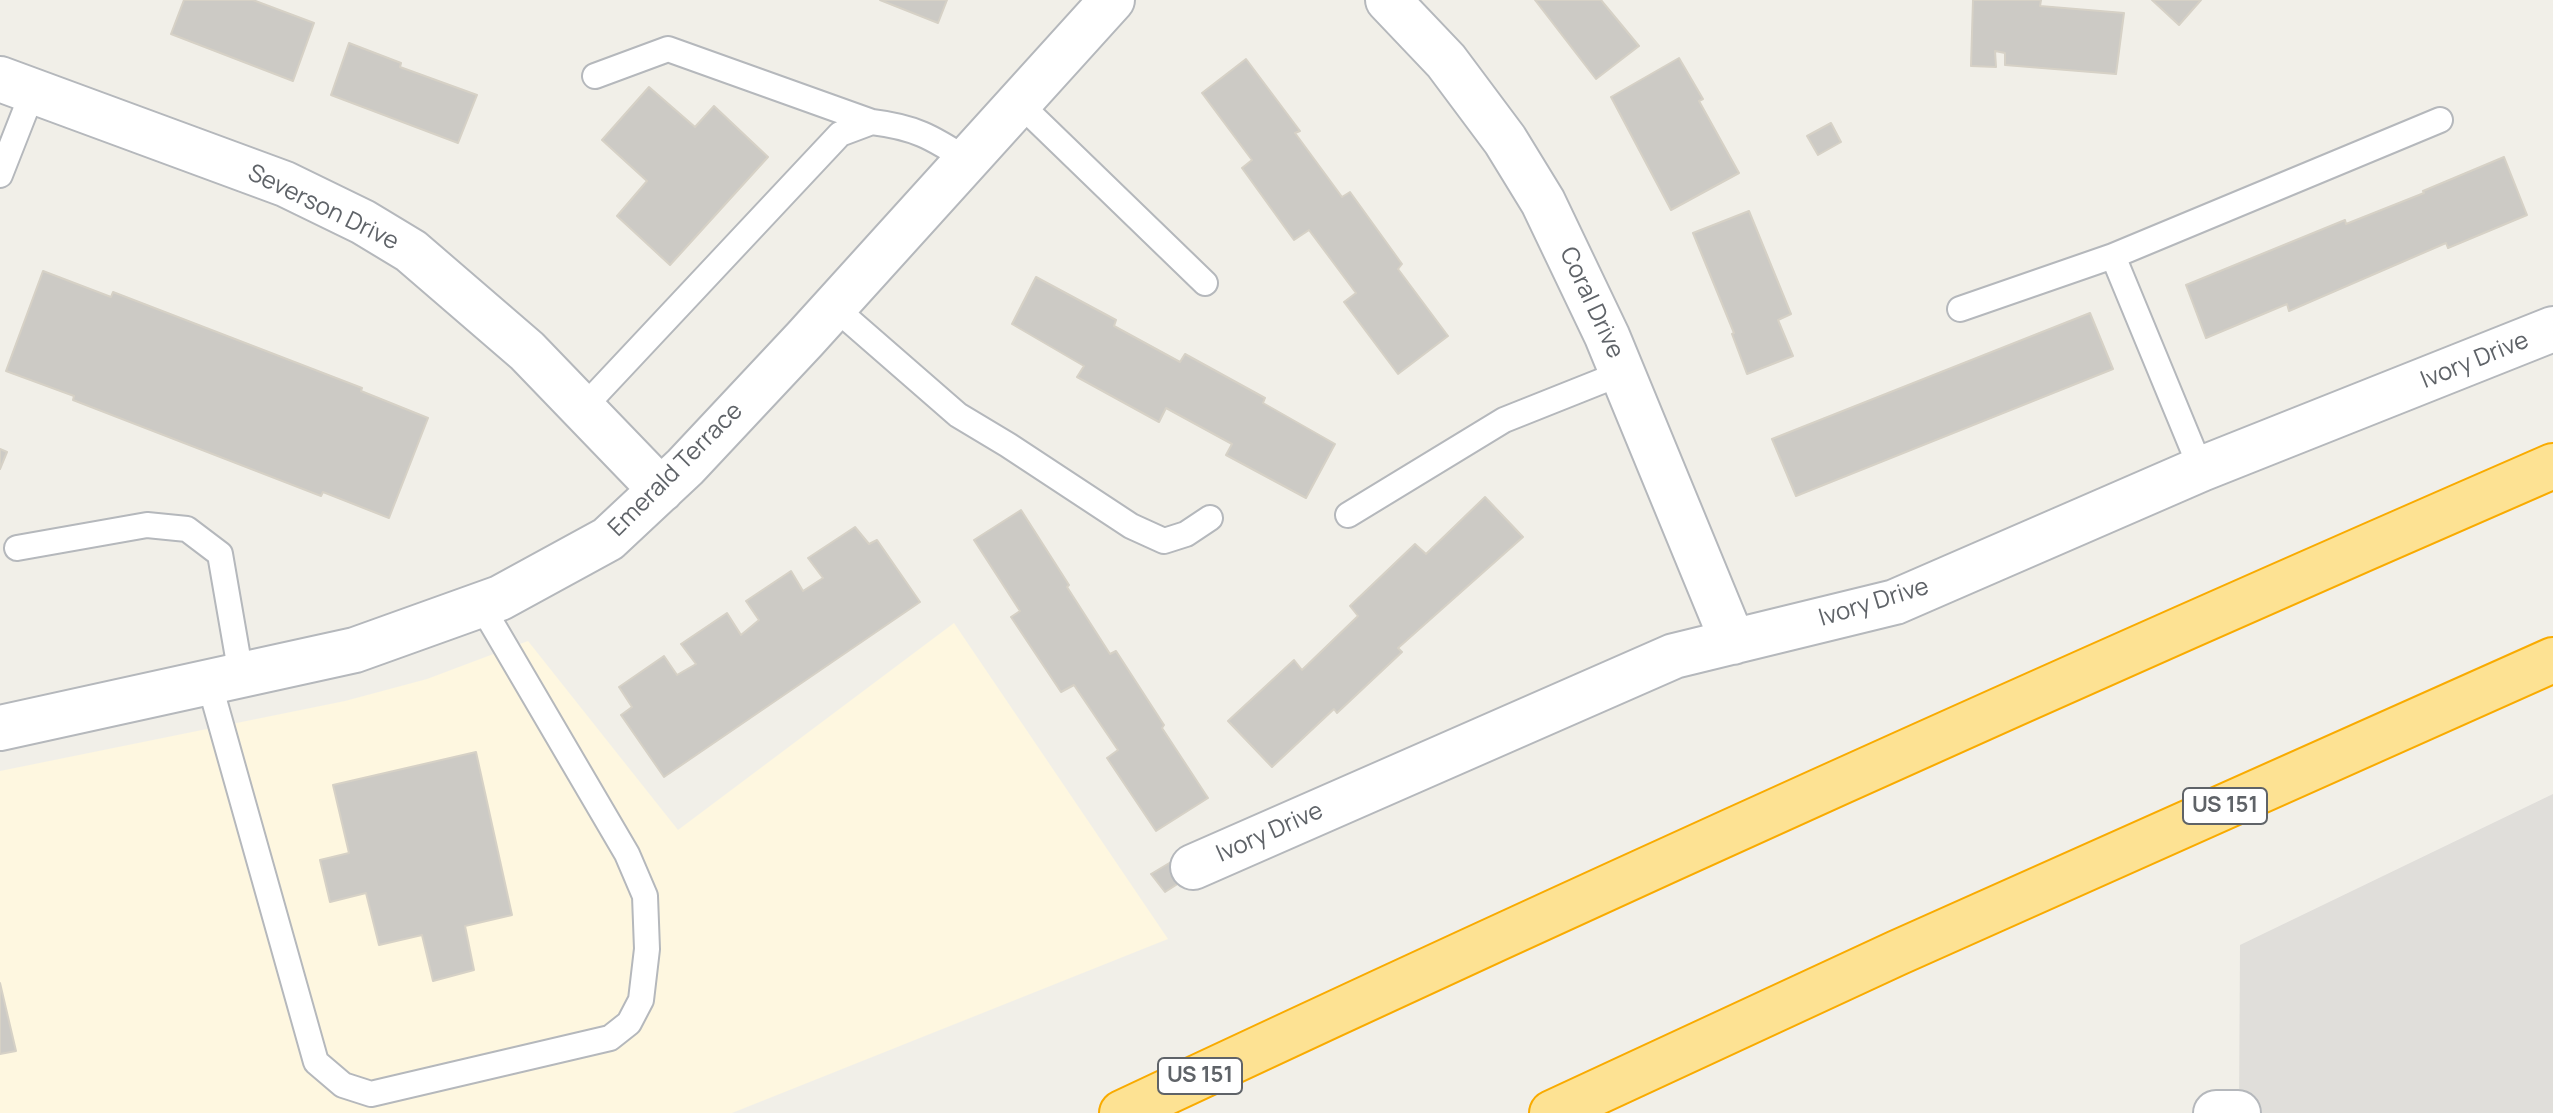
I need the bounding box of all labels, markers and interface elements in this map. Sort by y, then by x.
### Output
street label: Severson Drive [243,159,403,257]
street label: Coral Drive [1553,243,1629,363]
street label: Ivory Drive [2417,326,2533,396]
street label: Emerald Terrace [603,397,749,543]
street label: Ivory Drive [1815,573,1933,633]
road number: US 151 [2183,788,2267,824]
street label: Ivory Drive [1212,797,1328,869]
road number: US 151 [1158,1058,1242,1094]

